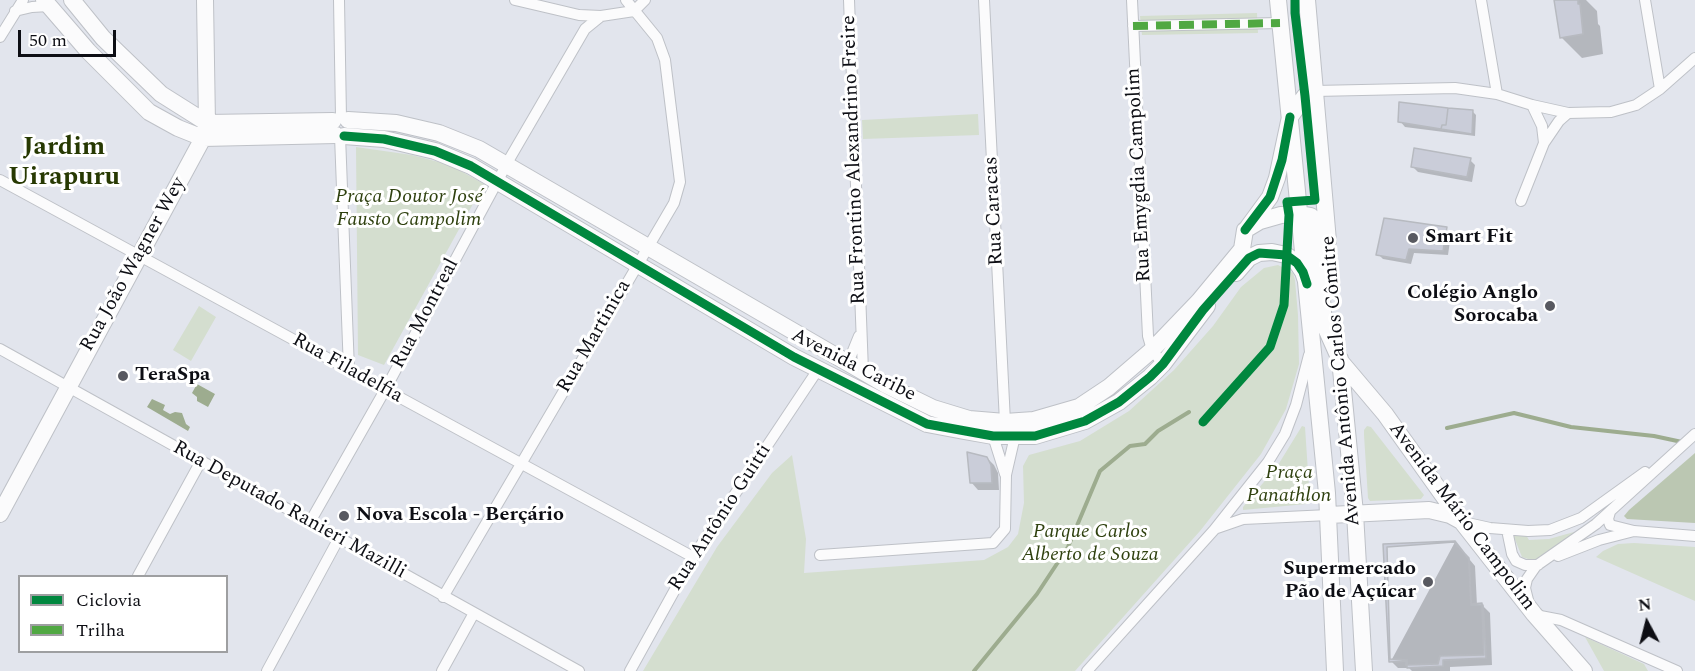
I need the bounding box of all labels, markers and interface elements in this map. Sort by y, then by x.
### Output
street label: Rua Frontino Alexandrino Freire [838,15,872,305]
scale bar [21,18,118,56]
text: 50 m [29,27,67,54]
street label: Rua Emygdia Campolim [1122,67,1158,283]
district label: Jardim Uirapuru [8,133,120,194]
street label: Rua Caracas [980,156,1010,266]
street label: Rua João Wagner Wey [76,174,192,356]
park label: Praça Doutor José Fausto Campolim [335,186,483,233]
place label: Smart Fit [1425,226,1513,250]
marker: Smart Fit [1406,231,1420,245]
street label: Avenida Antônio Carlos Cômitre [1317,235,1367,527]
street label: Rua Montreal [387,255,465,373]
street label: Rua Martinica [553,276,637,398]
place label: Colégio Anglo Sorocaba [1407,282,1538,329]
marker: Colégio Anglo Sorocaba [1543,299,1557,313]
street label: Avenida Caribe [787,324,919,408]
street label: Rua Filadelfia [287,329,407,409]
place label: TeraSpa [135,364,210,388]
marker: TeraSpa [116,369,130,383]
street label: Avenida Mário Campolim [1382,418,1540,616]
street label: Rua Deputado Ranieri Mazilli [168,437,410,585]
street label: Rua Antônio Guitti [664,440,778,596]
park label: Praça Panathlon [1247,462,1331,509]
place label: Nova Escola - Berçário [356,504,564,528]
marker: Nova Escola - Berçário [337,509,351,523]
park label: Parque Carlos Alberto de Souza [1021,521,1159,568]
place label: Supermercado Pão de Açúcar [1283,558,1416,605]
legend [18,575,228,653]
marker: Supermercado Pão de Açúcar [1421,575,1435,589]
text: Ciclovia [76,587,141,614]
text: N [1637,592,1653,618]
north arrow [1617,593,1677,653]
text: Trilha [76,617,125,644]

